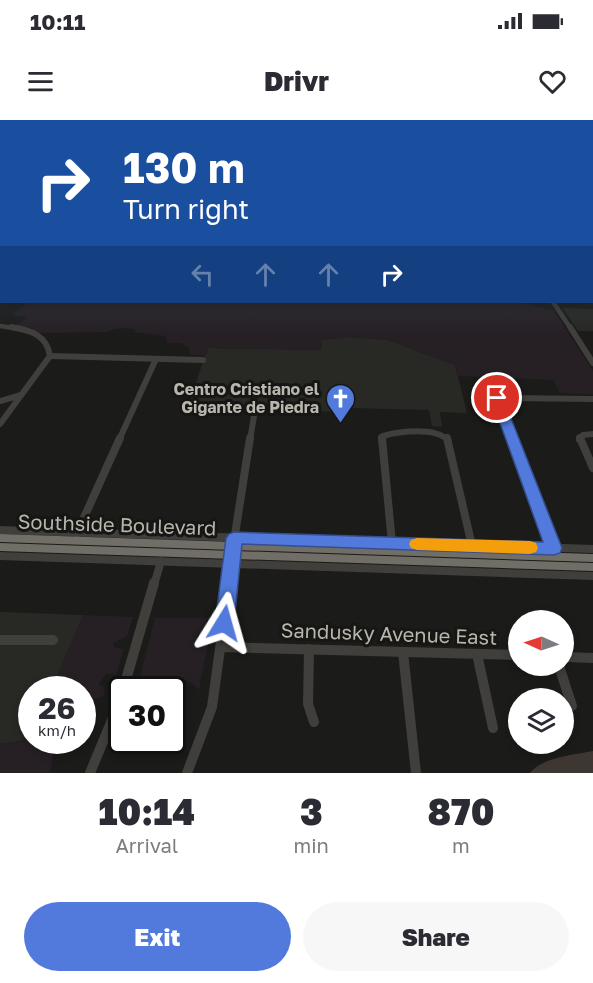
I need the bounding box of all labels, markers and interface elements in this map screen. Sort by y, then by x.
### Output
text: 10:11 [30,8,85,35]
icon: menu [24,65,57,98]
text: Drivr [264,65,329,97]
icon: heart [536,65,569,98]
text: 130 m [123,142,245,192]
icon: right [24,144,102,222]
text: Turn right [123,193,249,225]
icon: left [186,258,219,291]
icon: ahead [249,258,282,291]
icon: ahead [312,258,345,291]
icon: right [375,258,408,291]
pin [471,372,522,423]
place label: Centro Cristiano el Gigante de Piedra [174,379,320,417]
icon: arrive [480,381,513,414]
church icon: Centro Cristiano el Gigante de Piedra [324,382,356,424]
street label: Southside Boulevard [17,509,217,539]
position arrow [192,591,256,655]
north arrow [508,610,574,676]
map controls [508,610,574,754]
street label: Sandusky Avenue East [280,617,498,649]
speed limit sign: 30 [108,676,186,754]
button: layers [508,688,574,754]
text: 26 [38,690,76,726]
text: km/h [38,721,76,739]
text: 10:14 [99,790,195,833]
text: 3 [300,790,323,833]
text: 870 [427,790,494,833]
text: Arrival [115,833,178,857]
text: min [294,833,329,857]
text: m [452,833,470,857]
button: Exit [24,902,291,971]
button: Share [303,902,569,971]

